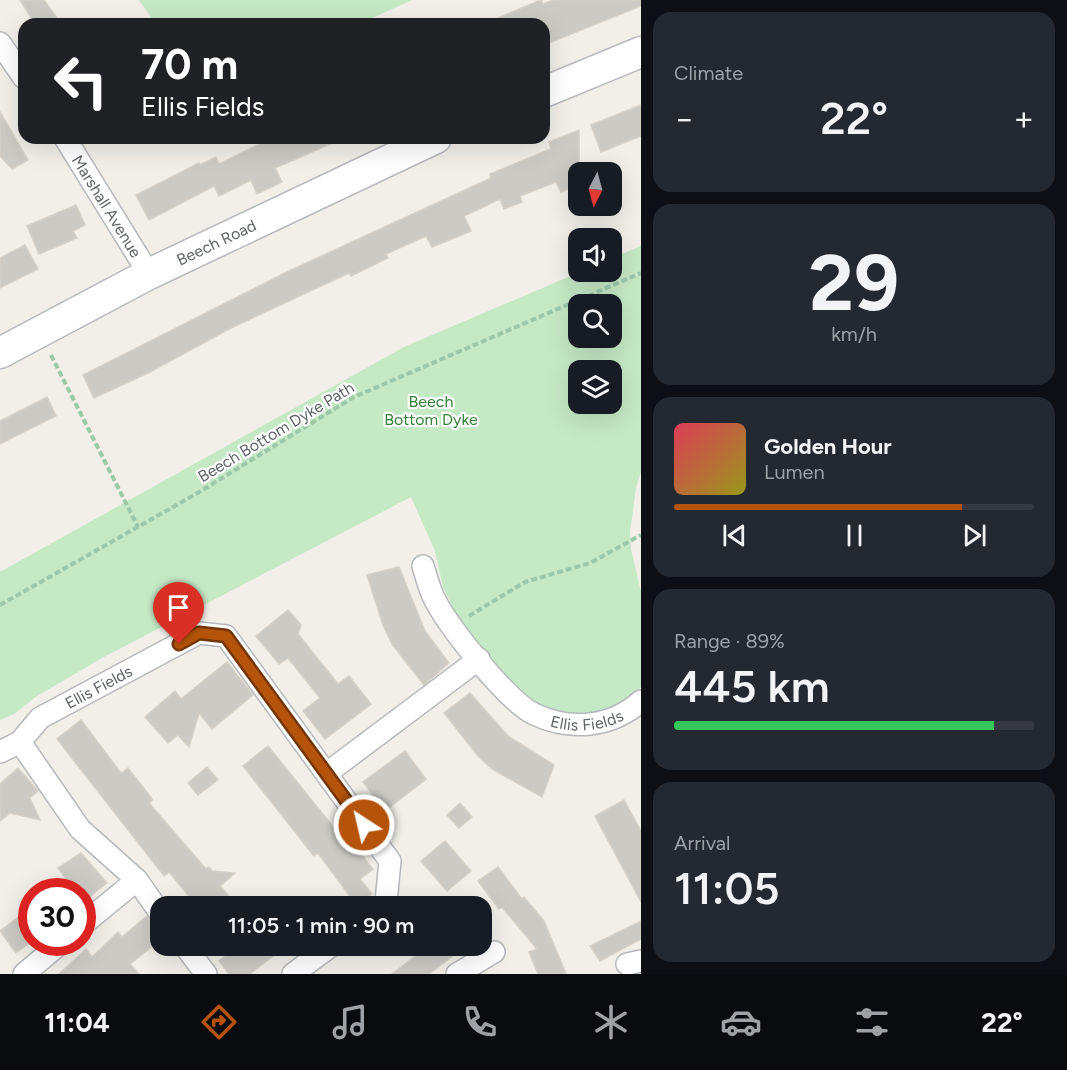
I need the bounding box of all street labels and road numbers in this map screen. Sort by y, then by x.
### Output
street label: Marshall Avenue [68,151,146,261]
street label: Beech Road [173,215,259,269]
street label: Beech Bottom Dyke Path [195,378,358,486]
street label: Ellis Fields [62,661,135,712]
street label: Ellis Fields [549,706,626,734]

